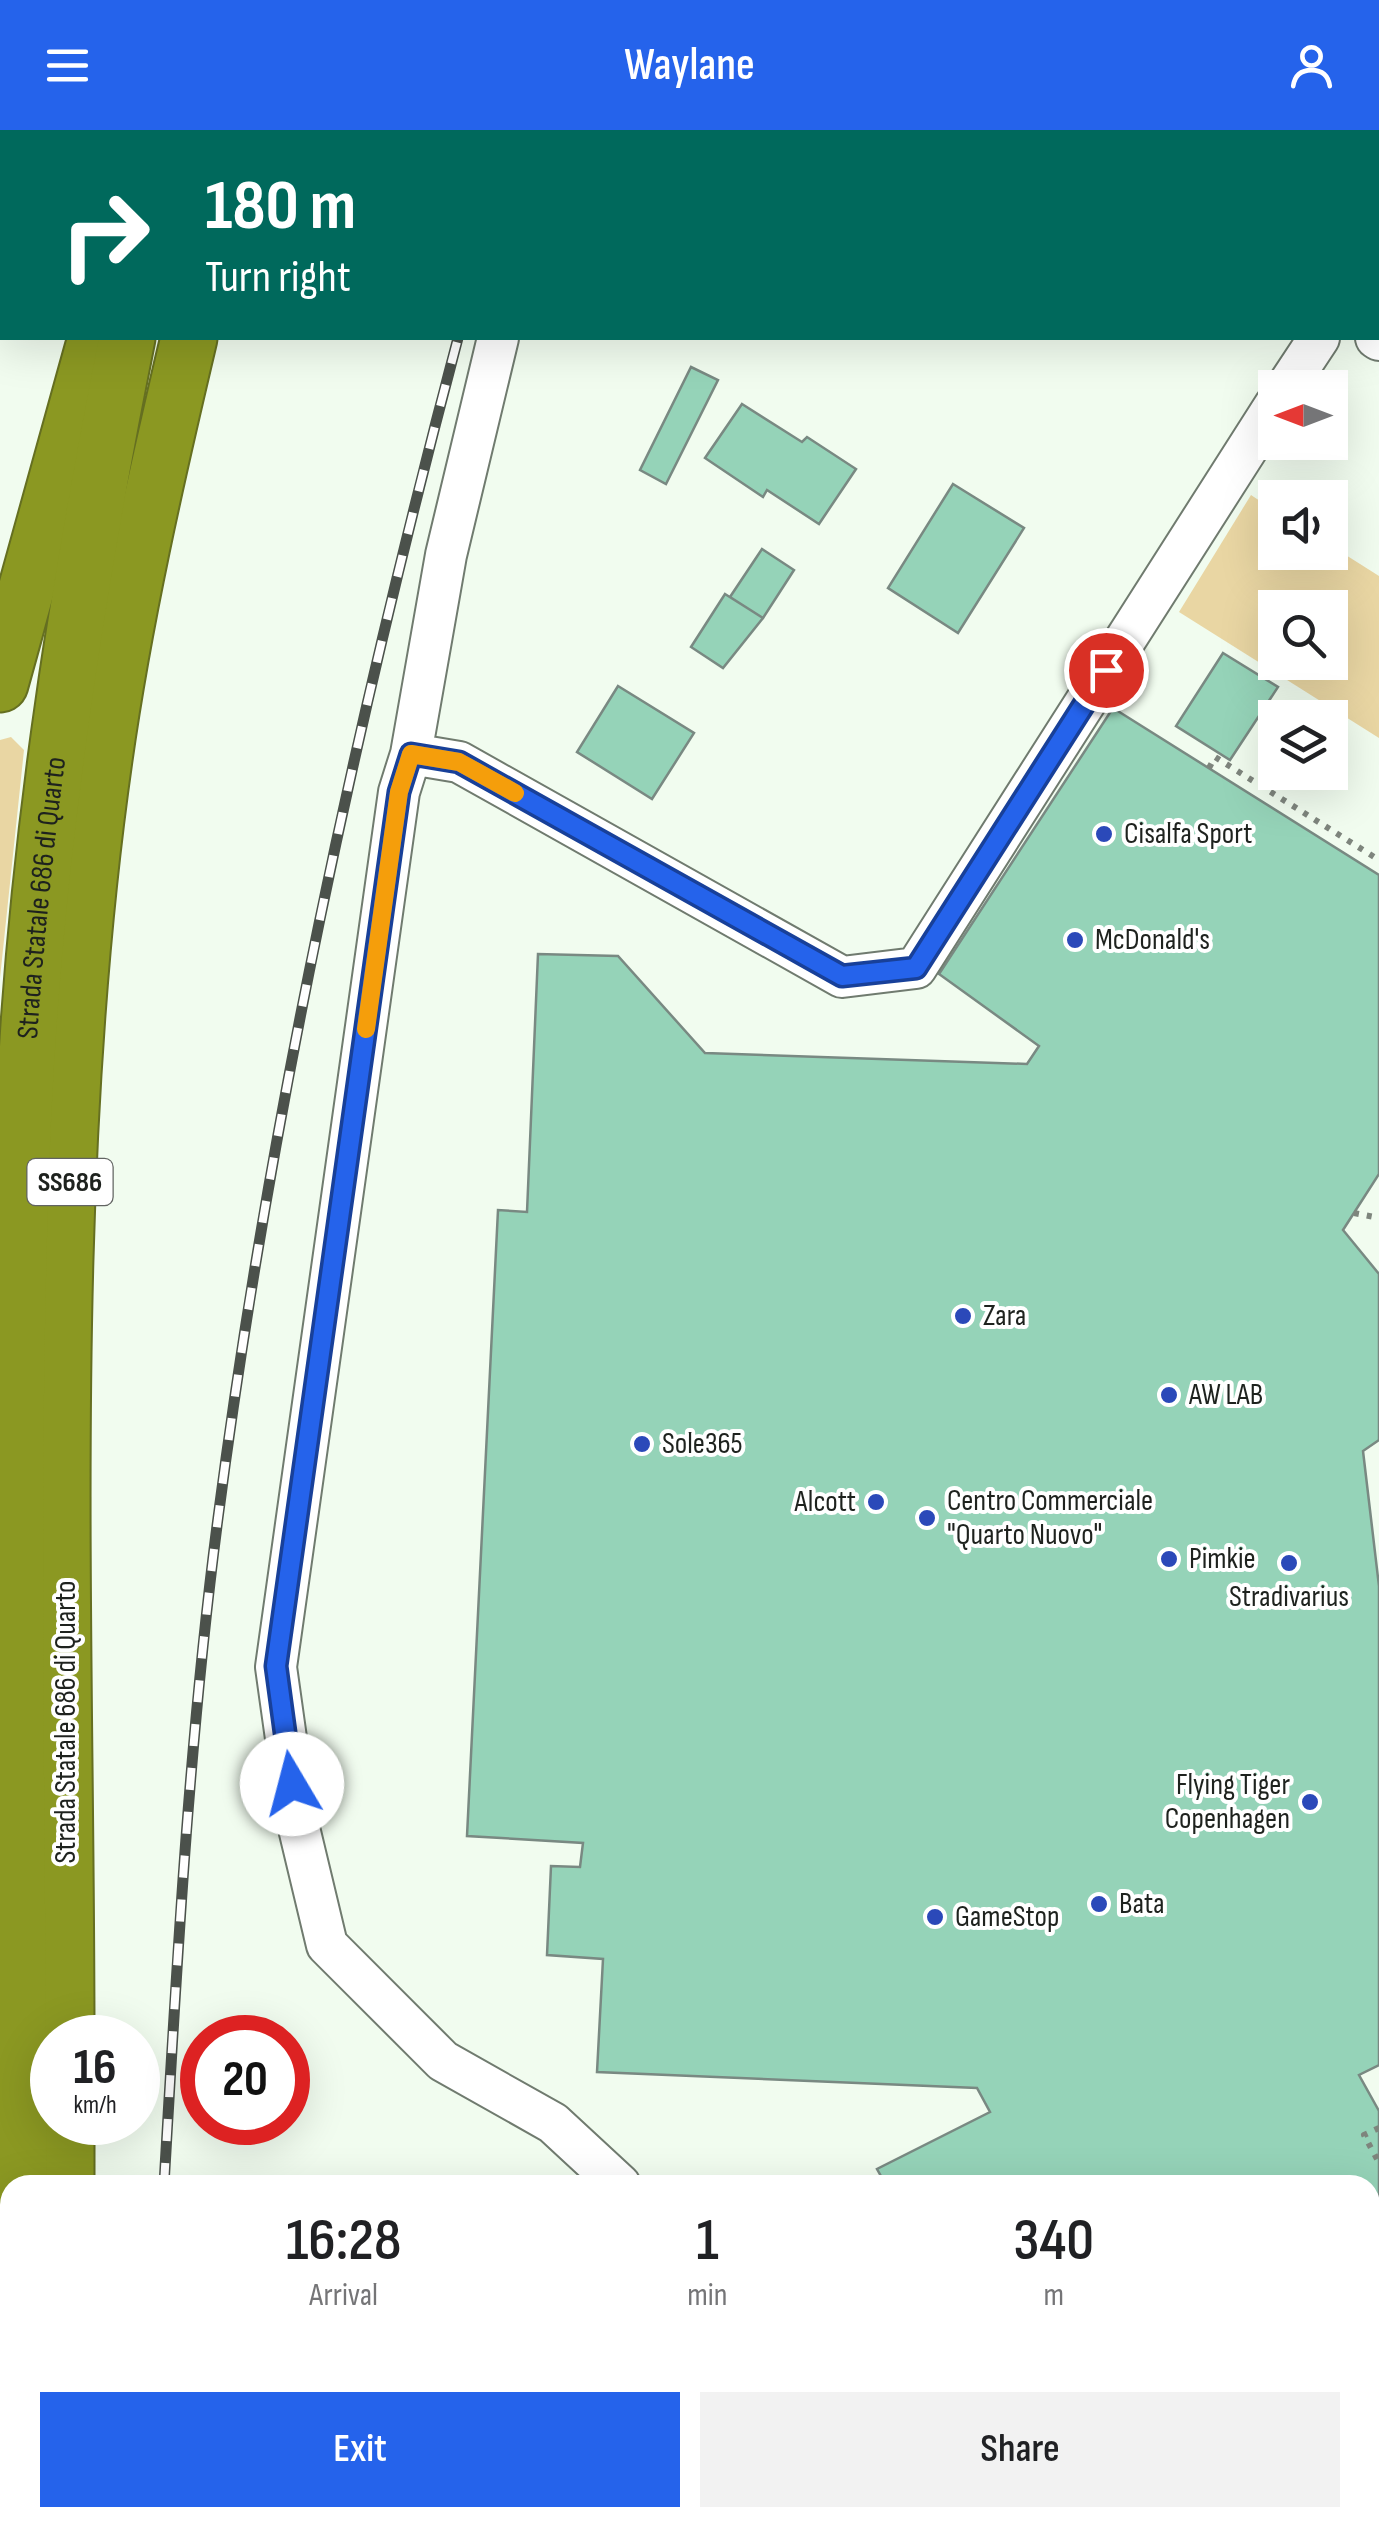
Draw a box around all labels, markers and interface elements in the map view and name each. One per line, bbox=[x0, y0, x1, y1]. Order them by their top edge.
icon: menu bbox=[40, 38, 95, 93]
text: Waylane bbox=[624, 38, 755, 93]
icon: person bbox=[1284, 38, 1339, 93]
text: 180 m bbox=[205, 165, 356, 249]
icon: right bbox=[40, 170, 170, 300]
text: Turn right bbox=[205, 250, 351, 305]
north arrow bbox=[1258, 370, 1348, 460]
map controls bbox=[1258, 370, 1348, 790]
button: sound bbox=[1258, 480, 1348, 570]
button: search bbox=[1258, 590, 1348, 680]
pin bbox=[1064, 628, 1149, 713]
icon: arrive bbox=[1079, 643, 1134, 698]
button: layers bbox=[1258, 700, 1348, 790]
street label: Strada Statale 686 di Quarto bbox=[10, 755, 74, 1040]
place label: Cisalfa Sport bbox=[1124, 816, 1252, 852]
marker: Cisalfa Sport bbox=[1093, 823, 1115, 845]
place label: McDonald's bbox=[1095, 922, 1210, 958]
marker: McDonald's bbox=[1064, 929, 1086, 951]
road number: SS686 bbox=[28, 1159, 112, 1205]
place label: Zara bbox=[983, 1298, 1026, 1334]
marker: Zara bbox=[952, 1305, 974, 1327]
place label: AW LAB bbox=[1188, 1377, 1263, 1413]
marker: AW LAB bbox=[1158, 1384, 1180, 1406]
place label: Sole365 bbox=[662, 1426, 743, 1462]
marker: Sole365 bbox=[631, 1433, 653, 1455]
place label: Centro Commerciale "Quarto Nuovo" bbox=[947, 1483, 1153, 1553]
place label: Alcott bbox=[794, 1484, 856, 1520]
marker: Alcott bbox=[865, 1491, 887, 1513]
marker: Centro Commerciale "Quarto Nuovo" bbox=[916, 1507, 938, 1529]
place label: Pimkie bbox=[1189, 1541, 1256, 1577]
marker: Pimkie bbox=[1158, 1548, 1180, 1570]
marker: Stradivarius bbox=[1278, 1552, 1300, 1574]
place label: Stradivarius bbox=[1229, 1579, 1349, 1615]
street label: Strada Statale 686 di Quarto bbox=[48, 1580, 84, 1864]
position arrow bbox=[240, 1732, 344, 1836]
place label: Flying Tiger Copenhagen bbox=[1165, 1767, 1290, 1837]
marker: Flying Tiger Copenhagen bbox=[1299, 1791, 1321, 1813]
place label: Bata bbox=[1119, 1886, 1165, 1922]
marker: Bata bbox=[1088, 1893, 1110, 1915]
place label: GameStop bbox=[955, 1899, 1059, 1935]
marker: GameStop bbox=[924, 1906, 946, 1928]
speed limit sign: 20 bbox=[180, 2015, 310, 2145]
text: 16 bbox=[73, 2038, 117, 2098]
text: km/h bbox=[73, 2090, 117, 2121]
text: 16:28 bbox=[286, 2205, 401, 2277]
text: 1 bbox=[696, 2205, 719, 2277]
text: 340 bbox=[1013, 2205, 1094, 2277]
text: Arrival bbox=[309, 2276, 378, 2315]
text: min bbox=[687, 2276, 727, 2315]
text: m bbox=[1043, 2276, 1064, 2315]
button: Exit bbox=[40, 2392, 680, 2507]
button: Share bbox=[700, 2392, 1340, 2507]

